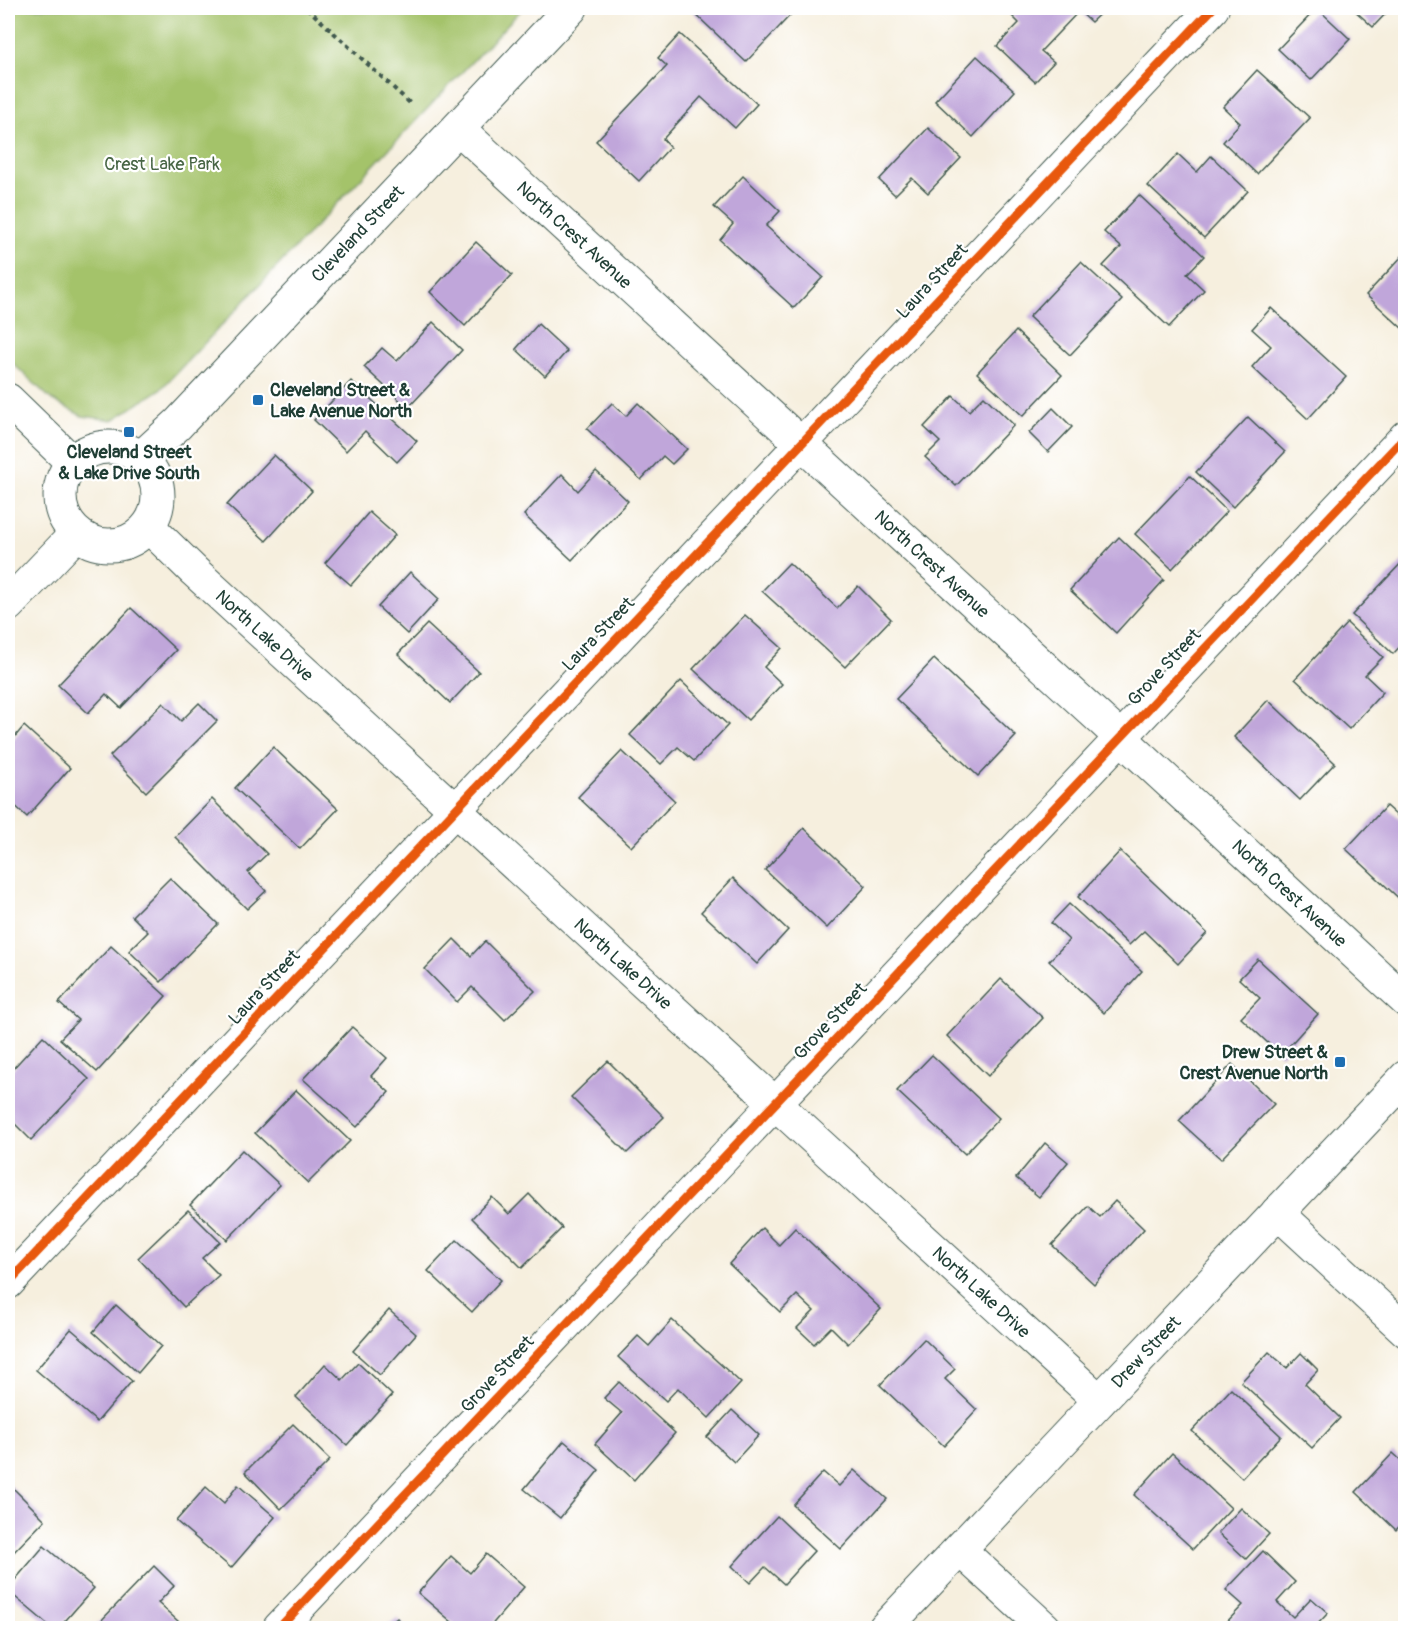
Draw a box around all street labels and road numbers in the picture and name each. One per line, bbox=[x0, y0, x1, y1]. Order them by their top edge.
street label: North Crest Avenue bbox=[511, 177, 636, 294]
street label: Cleveland Street bbox=[307, 180, 410, 287]
street label: Laura Street bbox=[892, 238, 974, 324]
street label: North Crest Avenue bbox=[869, 506, 994, 623]
street label: North Lake Drive bbox=[210, 585, 318, 687]
street label: Laura Street bbox=[557, 592, 640, 676]
street label: Grove Street bbox=[1123, 623, 1206, 711]
street label: North Crest Avenue bbox=[1227, 835, 1351, 953]
street label: North Lake Drive bbox=[569, 914, 677, 1015]
street label: Laura Street bbox=[224, 944, 306, 1030]
street label: Grove Street bbox=[789, 977, 872, 1065]
street label: North Lake Drive bbox=[927, 1242, 1035, 1343]
street label: Drew Street bbox=[1107, 1311, 1187, 1393]
street label: Grove Street bbox=[456, 1330, 539, 1418]

